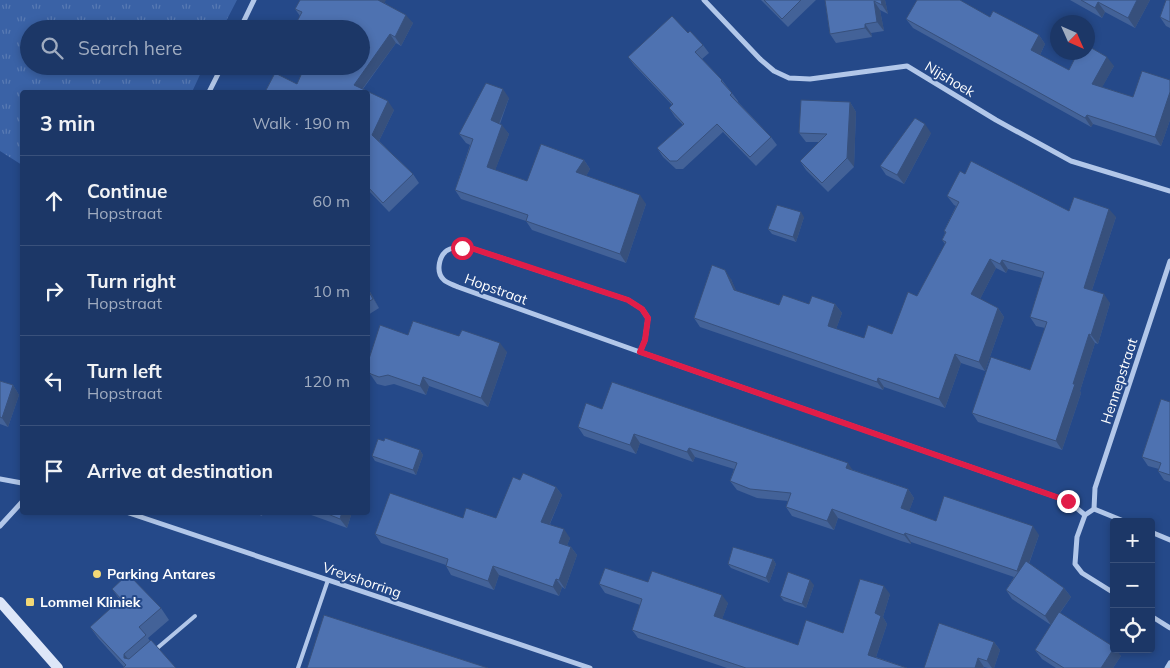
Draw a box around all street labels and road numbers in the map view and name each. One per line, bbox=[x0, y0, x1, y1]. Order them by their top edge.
street label: Nijshoek bbox=[922, 57, 979, 101]
street label: Hopstraat bbox=[462, 269, 530, 309]
street label: Hennepstraat bbox=[1097, 336, 1141, 426]
street label: Vreyshorring bbox=[320, 558, 404, 602]

